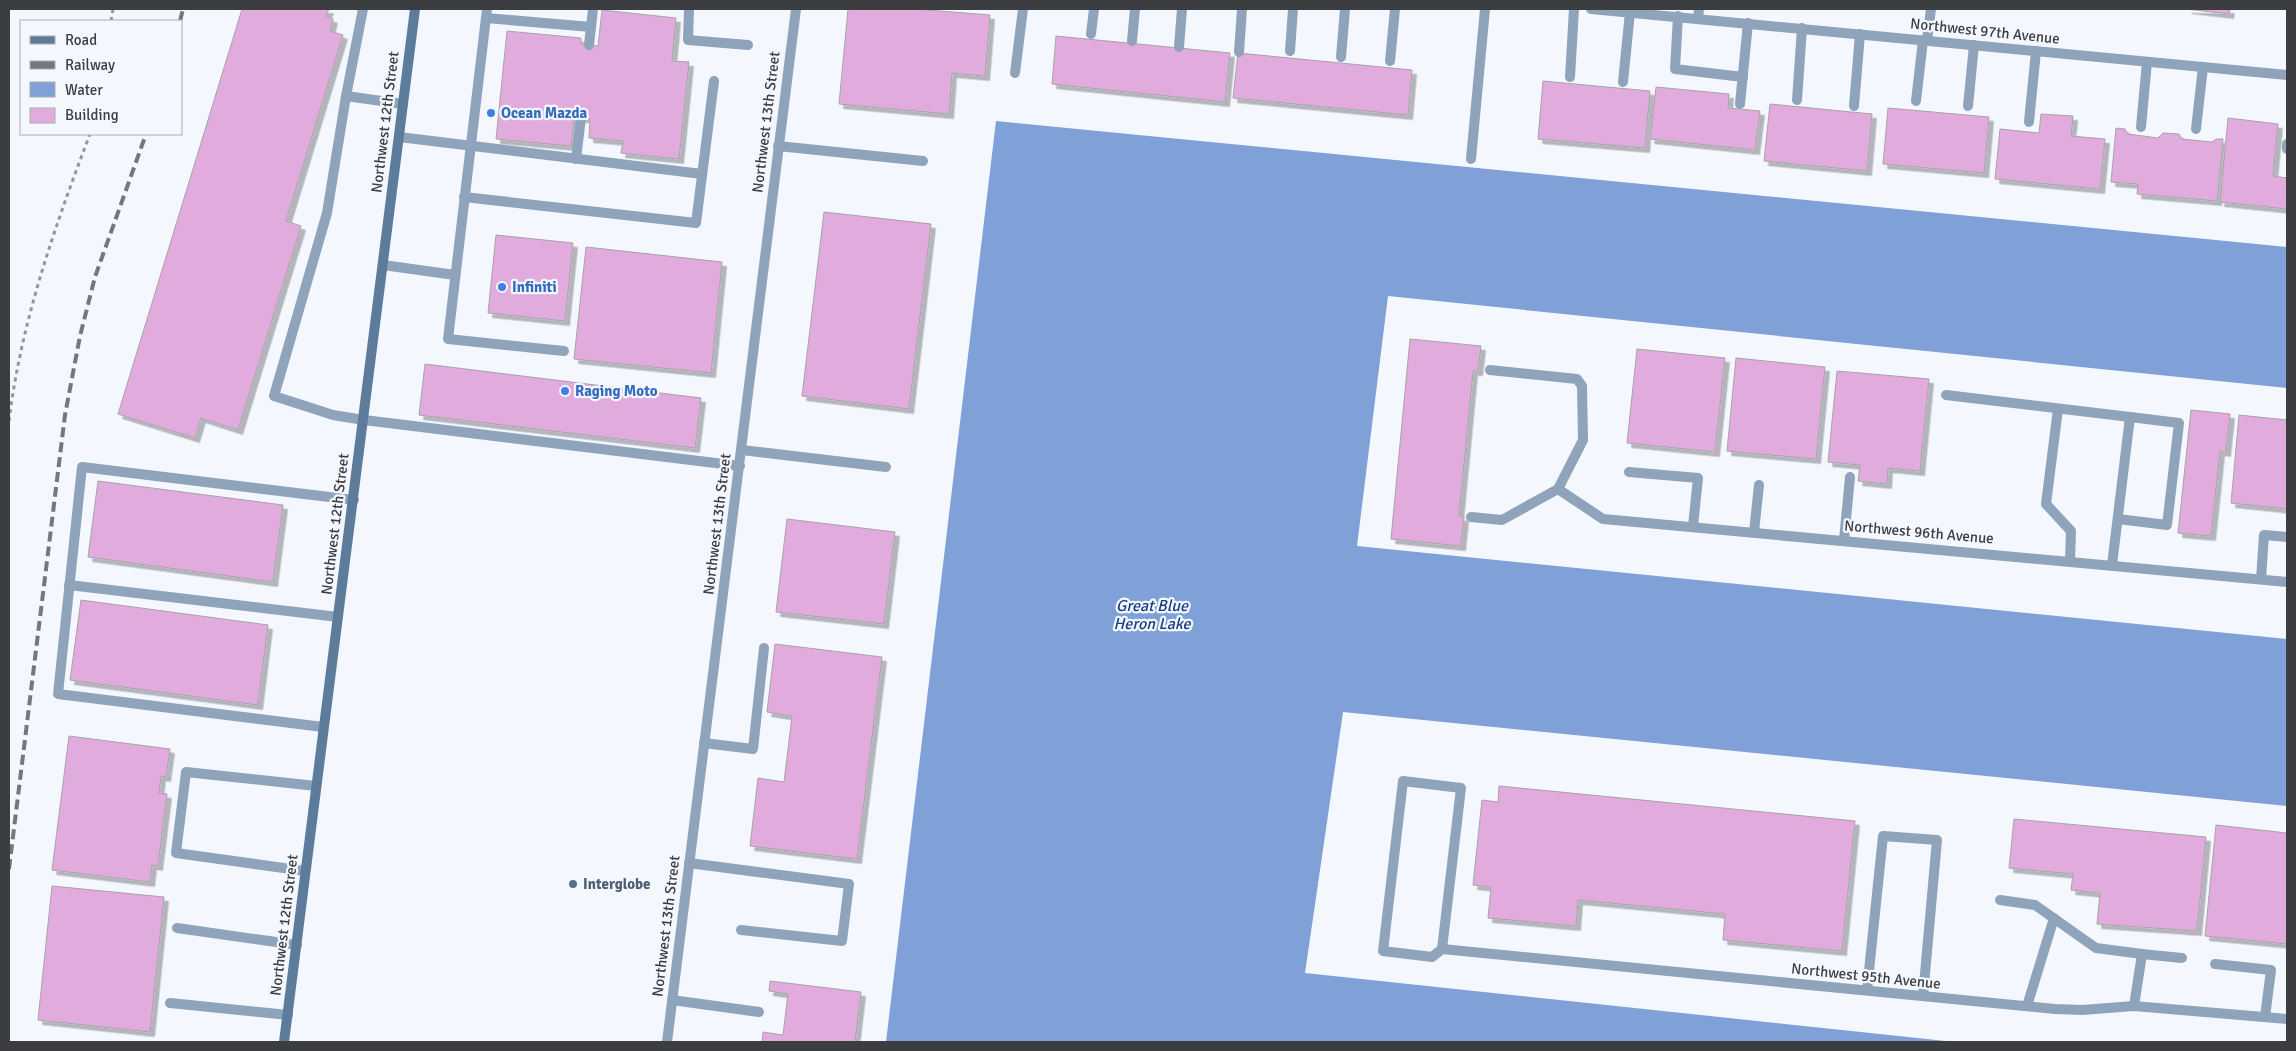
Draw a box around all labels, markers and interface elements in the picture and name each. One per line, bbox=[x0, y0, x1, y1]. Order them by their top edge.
street label: Northwest 97th Avenue bbox=[1909, 14, 2061, 48]
legend bbox=[20, 20, 182, 135]
text: Road bbox=[65, 31, 97, 49]
street label: Northwest 12th Street bbox=[367, 50, 403, 194]
street label: Northwest 13th Street bbox=[748, 50, 784, 194]
text: Railway bbox=[65, 56, 115, 74]
text: Water bbox=[65, 81, 103, 99]
place label: Ocean Mazda bbox=[501, 104, 588, 122]
text: Building bbox=[65, 106, 119, 124]
marker: Ocean Mazda bbox=[485, 107, 497, 119]
place label: Infiniti bbox=[512, 278, 557, 296]
marker: Infiniti bbox=[496, 281, 508, 293]
place label: Raging Moto bbox=[575, 382, 658, 400]
marker: Raging Moto bbox=[559, 385, 571, 397]
street label: Northwest 12th Street bbox=[317, 452, 353, 596]
street label: Northwest 13th Street bbox=[699, 452, 735, 596]
street label: Northwest 96th Avenue bbox=[1843, 516, 1995, 548]
water label: Great Blue Heron Lake bbox=[1114, 596, 1191, 634]
street label: Northwest 12th Street bbox=[266, 853, 302, 997]
street label: Northwest 13th Street bbox=[648, 854, 684, 998]
place label: Interglobe bbox=[583, 875, 651, 893]
marker: Interglobe bbox=[567, 878, 579, 890]
street label: Northwest 95th Avenue bbox=[1790, 959, 1942, 993]

